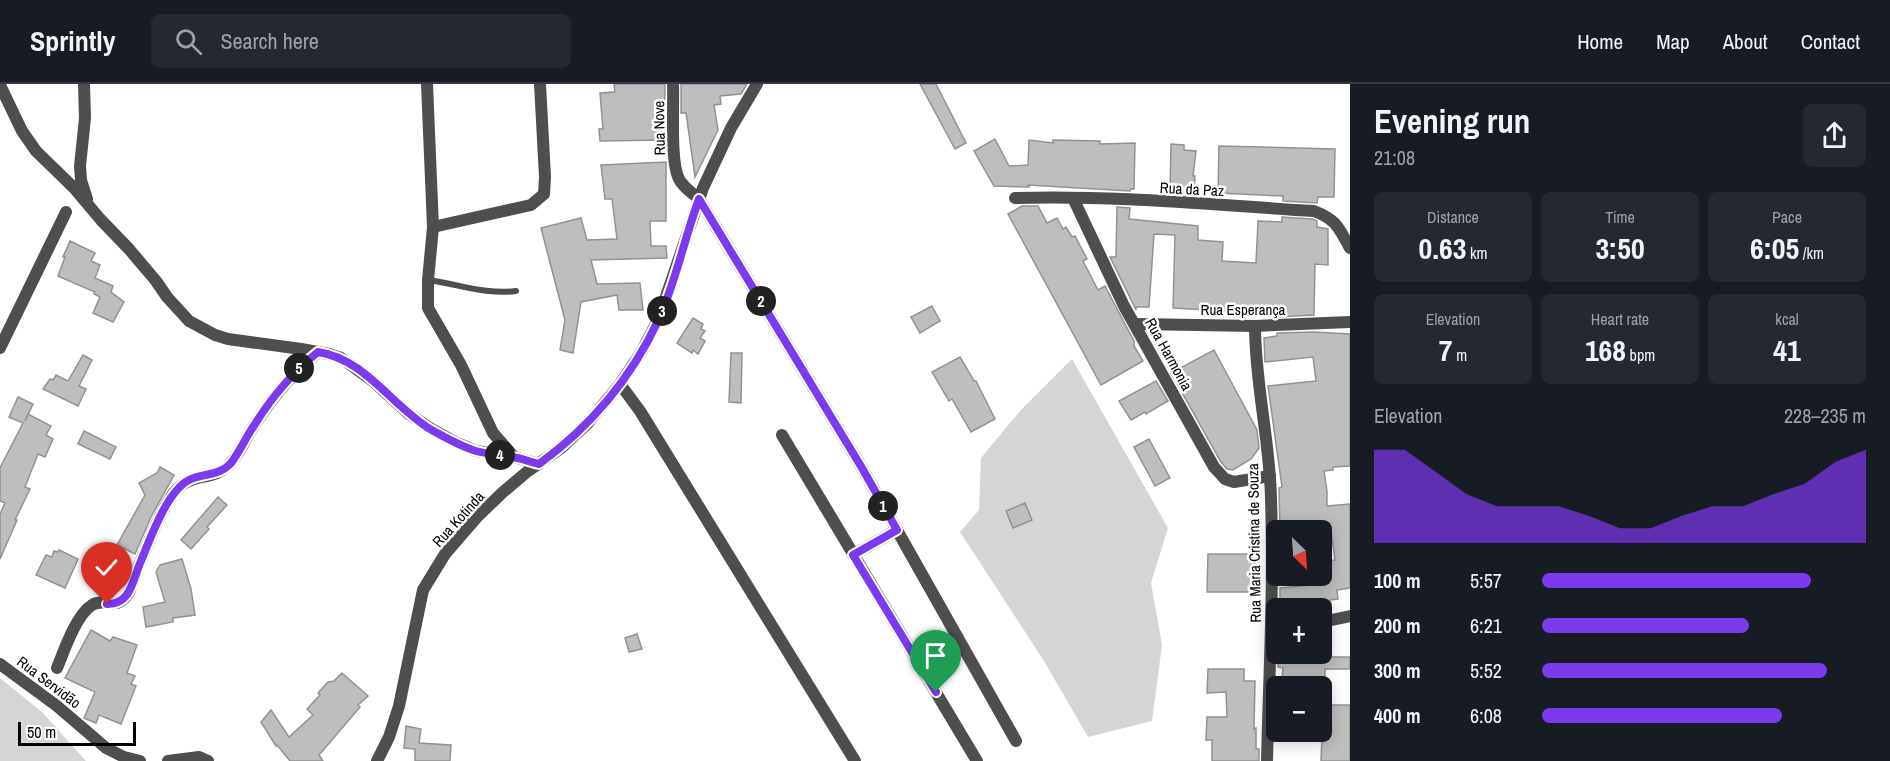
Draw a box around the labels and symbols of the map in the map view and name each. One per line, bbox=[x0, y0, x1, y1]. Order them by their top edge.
street label: Rua Nove bbox=[648, 100, 670, 156]
street label: Rua da Paz bbox=[1159, 177, 1225, 201]
pin: 2 bbox=[746, 286, 776, 316]
pin: 3 bbox=[647, 296, 677, 326]
street label: Rua Esperança bbox=[1201, 299, 1286, 320]
street label: Rua Harmonia bbox=[1140, 314, 1198, 394]
pin: 5 bbox=[284, 353, 314, 383]
pin: 4 bbox=[485, 440, 515, 470]
street label: Rua Maria Cristina de Souza bbox=[1242, 463, 1266, 623]
street label: Rua Kotinda bbox=[427, 486, 489, 551]
pin: 1 bbox=[868, 491, 898, 521]
north arrow bbox=[1266, 520, 1332, 586]
pin bbox=[81, 542, 132, 604]
pin bbox=[910, 630, 961, 692]
street label: Rua Servidão bbox=[13, 651, 85, 713]
scale bar bbox=[18, 719, 136, 746]

